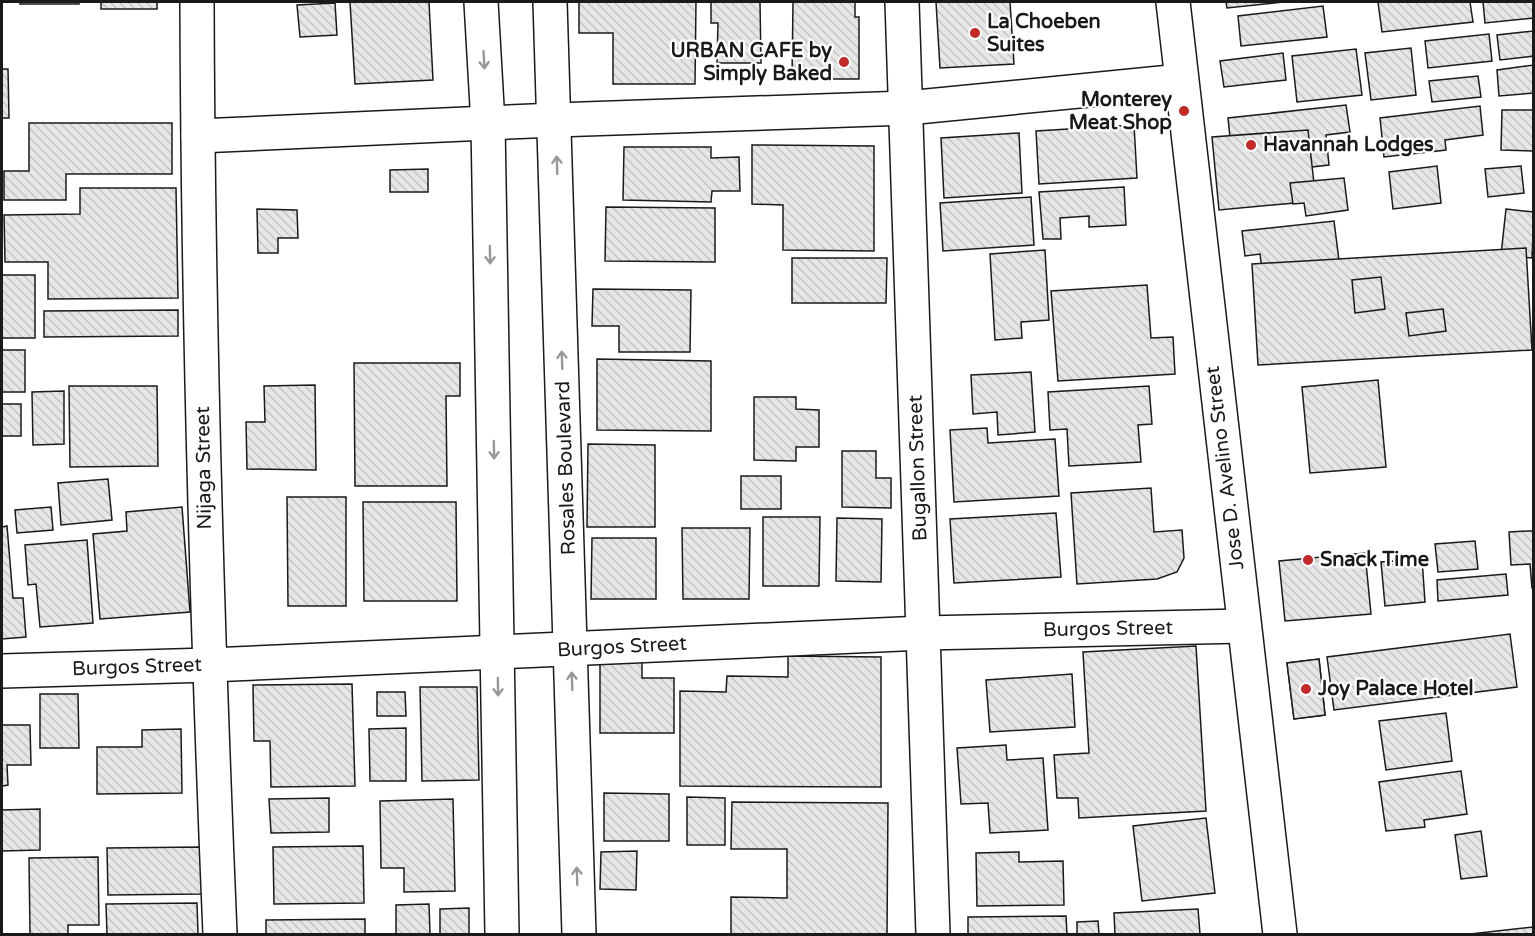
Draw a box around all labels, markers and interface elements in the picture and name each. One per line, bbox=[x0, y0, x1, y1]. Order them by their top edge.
place label: La Choeben Suites bbox=[987, 10, 1101, 57]
marker: La Choeben Suites bbox=[968, 26, 982, 40]
place label: URBAN CAFE by Simply Baked bbox=[670, 39, 832, 86]
one-way arrow bbox=[479, 49, 490, 69]
marker: URBAN CAFE by Simply Baked bbox=[837, 55, 851, 69]
place label: Monterey Meat Shop bbox=[1069, 88, 1172, 135]
marker: Monterey Meat Shop bbox=[1177, 104, 1191, 118]
place label: Havannah Lodges bbox=[1263, 133, 1434, 157]
marker: Havannah Lodges bbox=[1244, 138, 1258, 152]
one-way arrow bbox=[551, 156, 562, 176]
one-way arrow bbox=[484, 244, 496, 264]
one-way arrow bbox=[557, 351, 568, 371]
street label: Jose D. Avelino Street bbox=[1201, 364, 1249, 571]
street label: Rosales Boulevard bbox=[551, 380, 581, 556]
street label: Bugallon Street bbox=[903, 394, 933, 542]
street label: Nijaga Street bbox=[191, 406, 217, 530]
one-way arrow bbox=[488, 439, 500, 459]
place label: Snack Time bbox=[1320, 548, 1429, 572]
marker: Snack Time bbox=[1301, 553, 1315, 567]
street label: Burgos Street bbox=[1043, 616, 1174, 642]
street label: Burgos Street bbox=[556, 632, 688, 662]
street label: Burgos Street bbox=[72, 653, 203, 681]
one-way arrow bbox=[566, 672, 578, 692]
one-way arrow bbox=[492, 676, 504, 696]
place label: Joy Palace Hotel bbox=[1317, 677, 1473, 701]
marker: Joy Palace Hotel bbox=[1299, 682, 1313, 696]
one-way arrow bbox=[572, 867, 583, 887]

